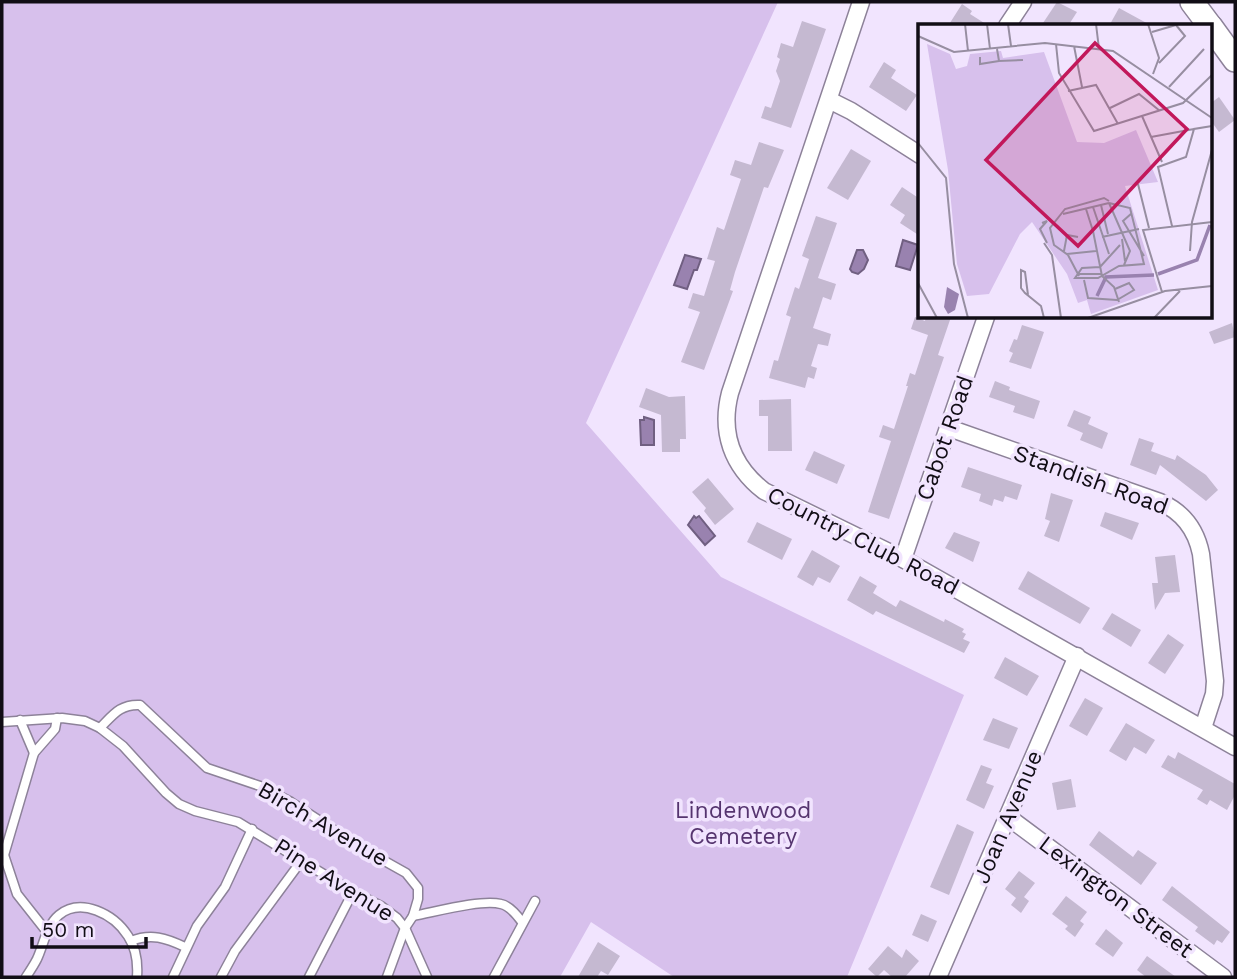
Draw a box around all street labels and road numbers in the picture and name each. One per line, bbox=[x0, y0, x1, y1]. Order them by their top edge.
street label: Cabot Road bbox=[911, 372, 979, 504]
street label: Standish Road bbox=[1010, 440, 1172, 520]
street label: Country Club Road bbox=[763, 481, 963, 601]
street label: Joan Avenue bbox=[968, 746, 1048, 888]
street label: Birch Avenue bbox=[253, 776, 393, 872]
street label: Lexington Street bbox=[1034, 830, 1199, 964]
street label: Pine Avenue bbox=[269, 833, 399, 927]

